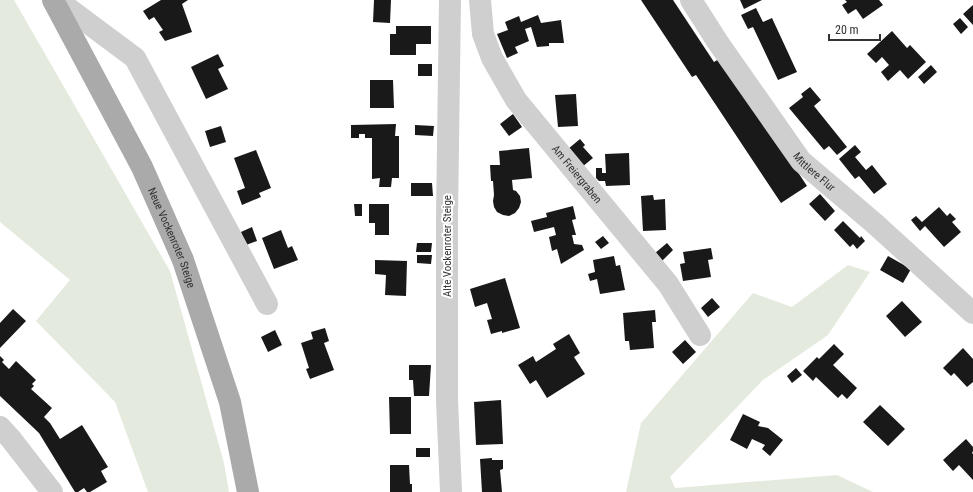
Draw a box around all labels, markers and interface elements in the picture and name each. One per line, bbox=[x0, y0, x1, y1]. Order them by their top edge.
scale bar bbox=[829, 16, 880, 42]
text: 20 m bbox=[835, 23, 859, 37]
street label: Am Freiergraben bbox=[549, 143, 604, 206]
street label: Mittlere Flur bbox=[790, 150, 838, 195]
street label: Neue Vockenroter Steige bbox=[145, 186, 198, 289]
street label: Alte Vockenroter Steige bbox=[441, 195, 454, 297]

